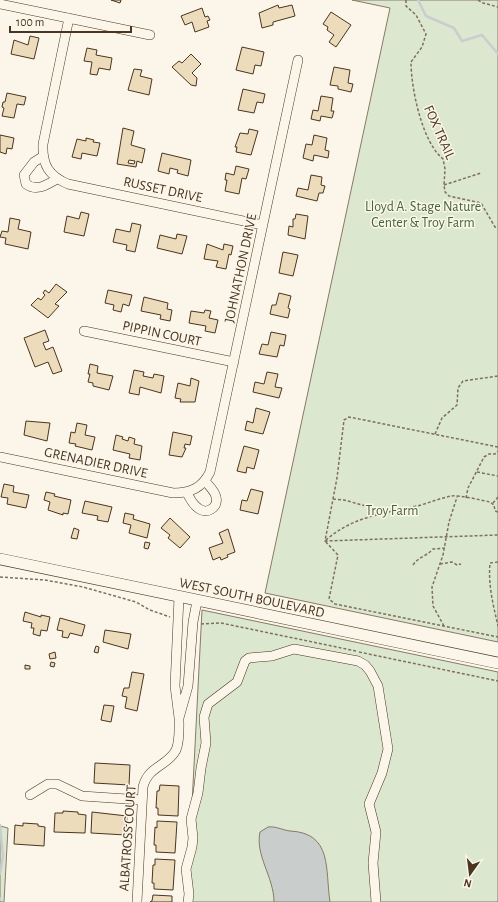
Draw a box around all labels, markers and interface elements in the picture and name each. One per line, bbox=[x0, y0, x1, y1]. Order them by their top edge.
scale bar bbox=[10, 8, 131, 34]
text: 100 m bbox=[16, 16, 44, 28]
street label: FOX TRAIL bbox=[421, 103, 457, 162]
street label: RUSSET DRIVE bbox=[122, 175, 204, 205]
park label: Lloyd A. Stage Nature Center & Troy Farm bbox=[365, 200, 481, 230]
street label: JOHNATHON DRIVE bbox=[223, 212, 259, 324]
street label: PIPPIN COURT bbox=[121, 319, 203, 349]
street label: GRENADIER DRIVE bbox=[43, 445, 149, 481]
park label: Troy Farm bbox=[365, 504, 419, 518]
street label: WEST SOUTH BOULEVARD bbox=[178, 576, 326, 620]
street label: ALBATROSS COURT bbox=[117, 784, 139, 892]
north arrow bbox=[450, 854, 490, 894]
text: N bbox=[463, 877, 473, 889]

